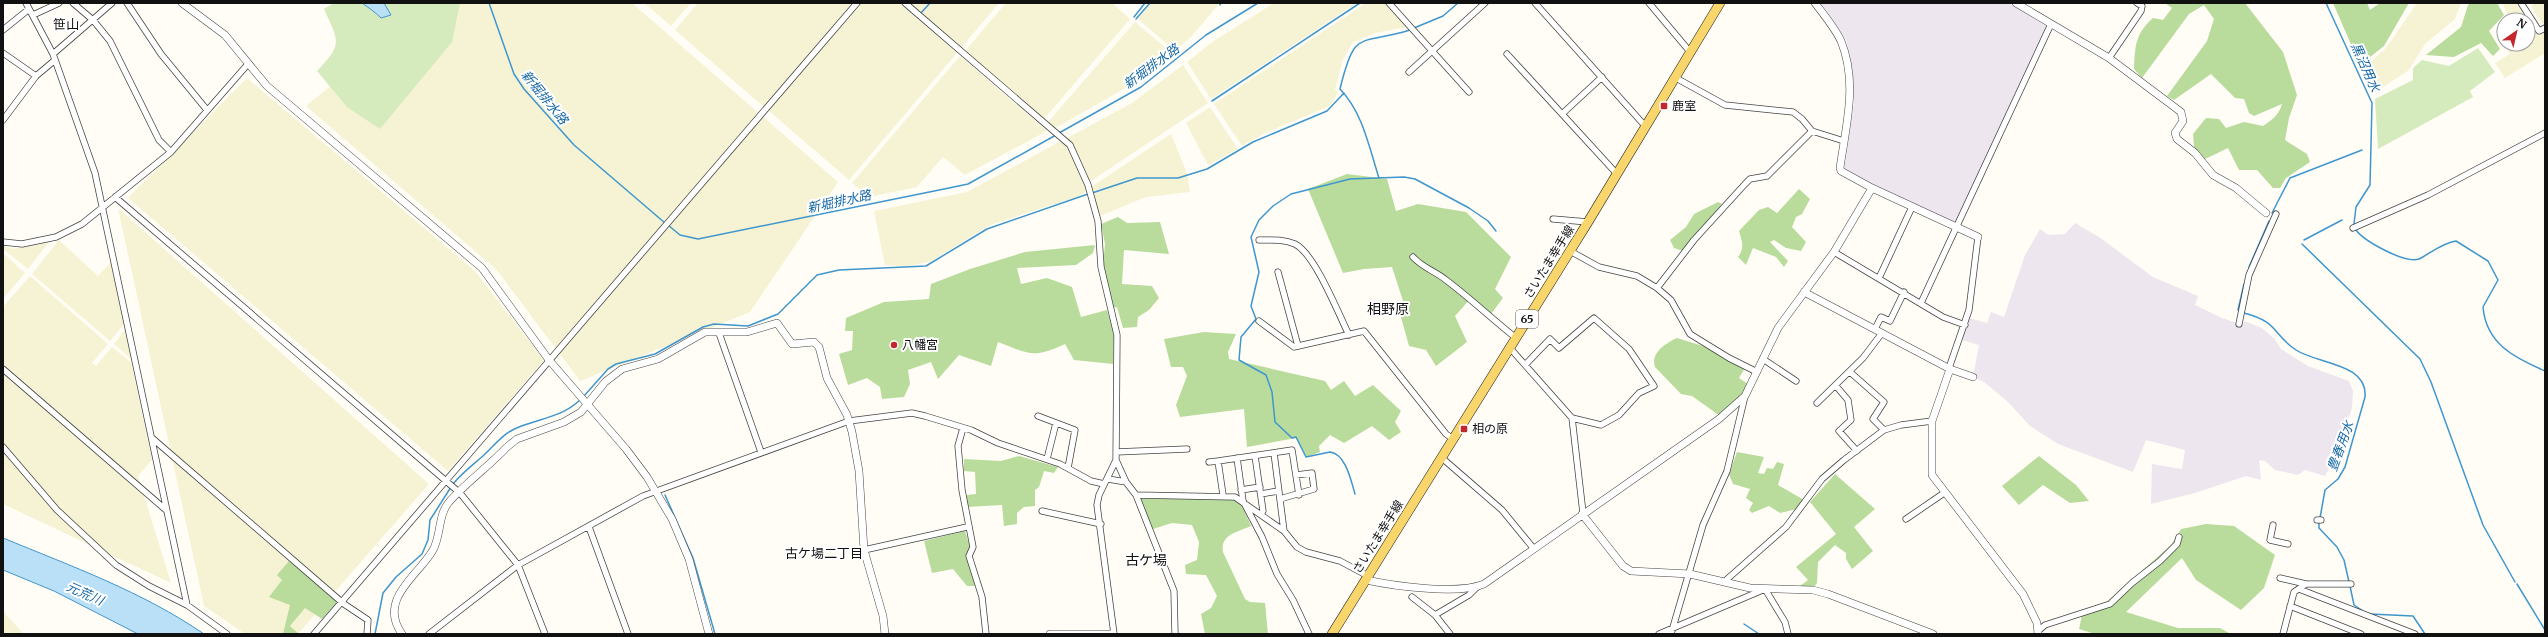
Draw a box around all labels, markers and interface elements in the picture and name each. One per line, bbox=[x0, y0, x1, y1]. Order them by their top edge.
north arrow bbox=[2496, 12, 2536, 52]
text: N bbox=[2514, 15, 2529, 32]
district label: 笹山 bbox=[53, 16, 79, 33]
water label: 新堀排水路 bbox=[1120, 40, 1183, 92]
water label: 黒沼用水 bbox=[2347, 40, 2385, 96]
water label: 新堀排水路 bbox=[518, 67, 572, 129]
place label: 鹿室 bbox=[1672, 98, 1696, 113]
marker: 鹿室 bbox=[1659, 101, 1669, 111]
water label: 新堀排水路 bbox=[806, 186, 874, 217]
street label: さいたま幸手線 bbox=[1520, 222, 1577, 301]
district label: 相野原 bbox=[1367, 300, 1409, 318]
road number: 65 bbox=[1516, 310, 1538, 328]
place label: 八幡宮 bbox=[902, 337, 938, 352]
marker: 八幡宮 bbox=[889, 340, 899, 350]
water label: 豊春用水 bbox=[2324, 417, 2358, 474]
place label: 相の原 bbox=[1472, 421, 1508, 436]
marker: 相の原 bbox=[1459, 424, 1469, 434]
street label: さいたま幸手線 bbox=[1349, 497, 1406, 576]
district label: 古ケ場二丁目 bbox=[785, 545, 863, 562]
district label: 古ケ場 bbox=[1125, 551, 1167, 569]
water label: 元荒川 bbox=[64, 578, 108, 610]

